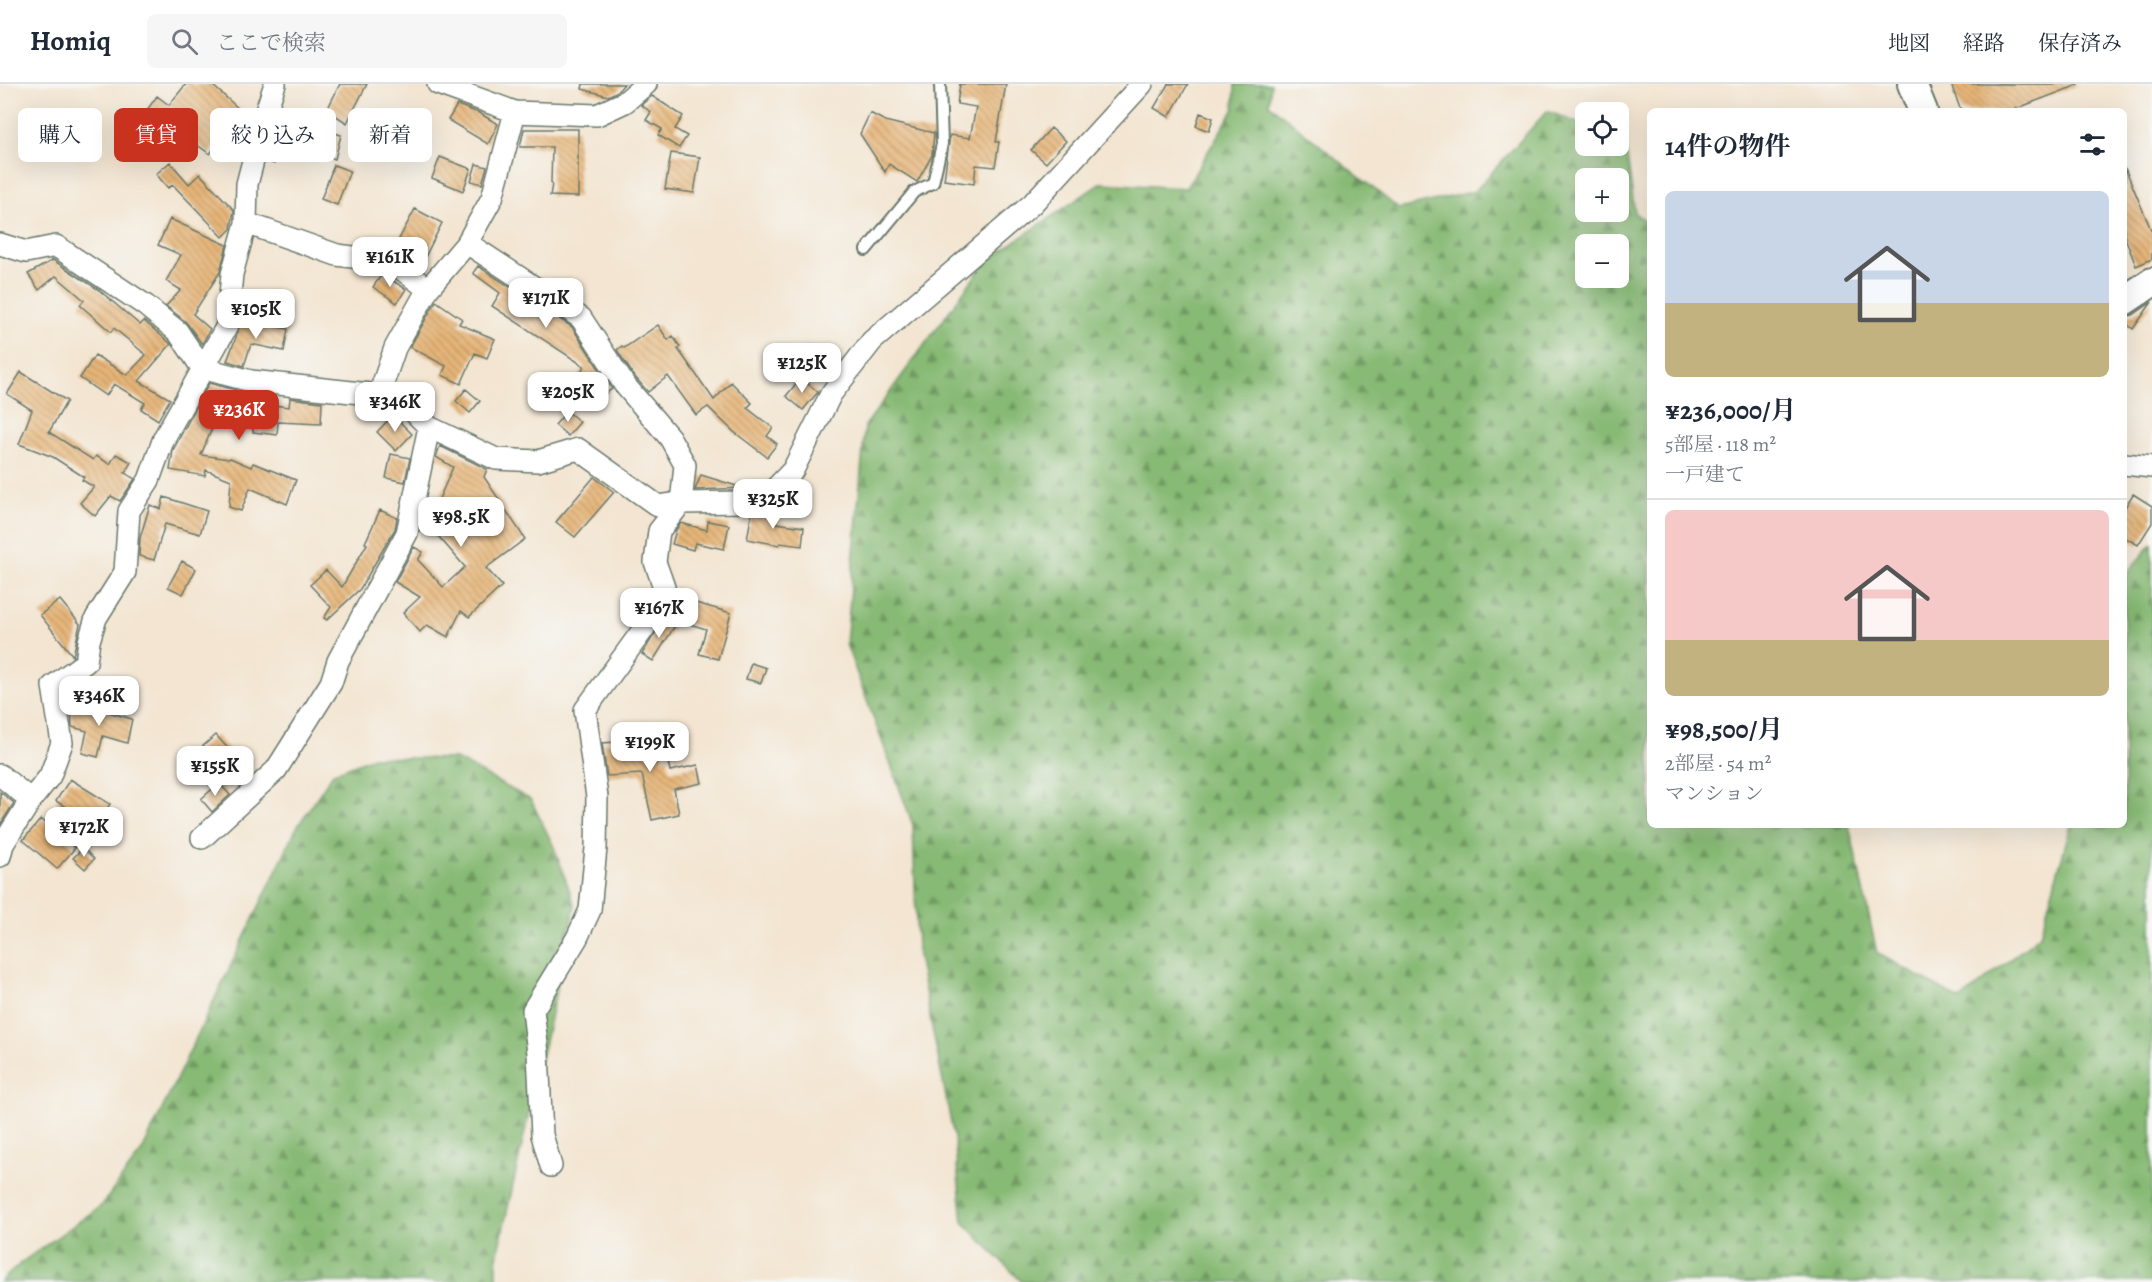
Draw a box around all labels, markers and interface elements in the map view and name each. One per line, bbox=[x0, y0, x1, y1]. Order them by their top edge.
search box bbox=[147, 14, 567, 68]
text: Homiq bbox=[30, 22, 111, 60]
icon: search bbox=[168, 25, 201, 58]
text: ここで検索 bbox=[216, 28, 326, 58]
text: 地図 bbox=[1888, 29, 1930, 57]
text: 経路 bbox=[1963, 29, 2005, 57]
text: 保存済み bbox=[2038, 29, 2122, 57]
map controls bbox=[1575, 102, 1629, 288]
button: locate bbox=[1575, 102, 1629, 156]
chip: 購入 bbox=[18, 108, 102, 162]
chip: 賃貸 bbox=[114, 108, 198, 162]
chip: 絞り込み bbox=[210, 108, 336, 162]
chip: 新着 bbox=[348, 108, 432, 162]
icon: filters bbox=[2076, 128, 2109, 161]
text: 14件の物件 bbox=[1665, 129, 1791, 164]
button: + bbox=[1575, 168, 1629, 222]
icon: home bbox=[1833, 230, 1941, 338]
button: − bbox=[1575, 234, 1629, 288]
pin: ¥161K bbox=[348, 237, 432, 288]
text: ¥161K bbox=[366, 243, 414, 270]
pin: ¥171K bbox=[504, 278, 588, 329]
text: ¥171K bbox=[522, 284, 570, 311]
pin: ¥105K bbox=[214, 289, 298, 340]
text: ¥105K bbox=[231, 295, 281, 322]
pin: ¥125K bbox=[760, 343, 844, 394]
text: ¥125K bbox=[777, 349, 827, 376]
pin: ¥205K bbox=[526, 372, 610, 423]
text: ¥205K bbox=[542, 378, 594, 405]
pin: ¥346K bbox=[353, 382, 437, 433]
text: ¥346K bbox=[369, 388, 421, 415]
pin: ¥236K bbox=[197, 390, 281, 441]
text: ¥236,000/月 bbox=[1665, 393, 1797, 428]
text: ¥236K bbox=[213, 396, 265, 423]
text: 5部屋 · 118 m² bbox=[1665, 431, 1776, 458]
text: 一戸建て bbox=[1665, 461, 1745, 488]
pin: ¥325K bbox=[731, 479, 815, 530]
text: ¥325K bbox=[747, 485, 799, 512]
pin: ¥98.5K bbox=[412, 497, 510, 548]
text: ¥98.5K bbox=[432, 503, 490, 530]
icon: home bbox=[1833, 549, 1941, 657]
pin: ¥167K bbox=[617, 588, 701, 639]
text: ¥167K bbox=[634, 594, 684, 621]
pin: ¥346K bbox=[57, 676, 141, 727]
text: ¥346K bbox=[73, 682, 125, 709]
text: ¥98,500/月 bbox=[1665, 712, 1783, 747]
pin: ¥199K bbox=[608, 722, 692, 773]
text: ¥199K bbox=[625, 728, 675, 755]
pin: ¥155K bbox=[173, 746, 257, 797]
text: 2部屋 · 54 m² bbox=[1665, 750, 1771, 777]
text: ¥155K bbox=[191, 752, 239, 779]
text: マンション bbox=[1665, 780, 1764, 807]
pin: ¥172K bbox=[42, 807, 126, 858]
text: ¥172K bbox=[59, 813, 109, 840]

